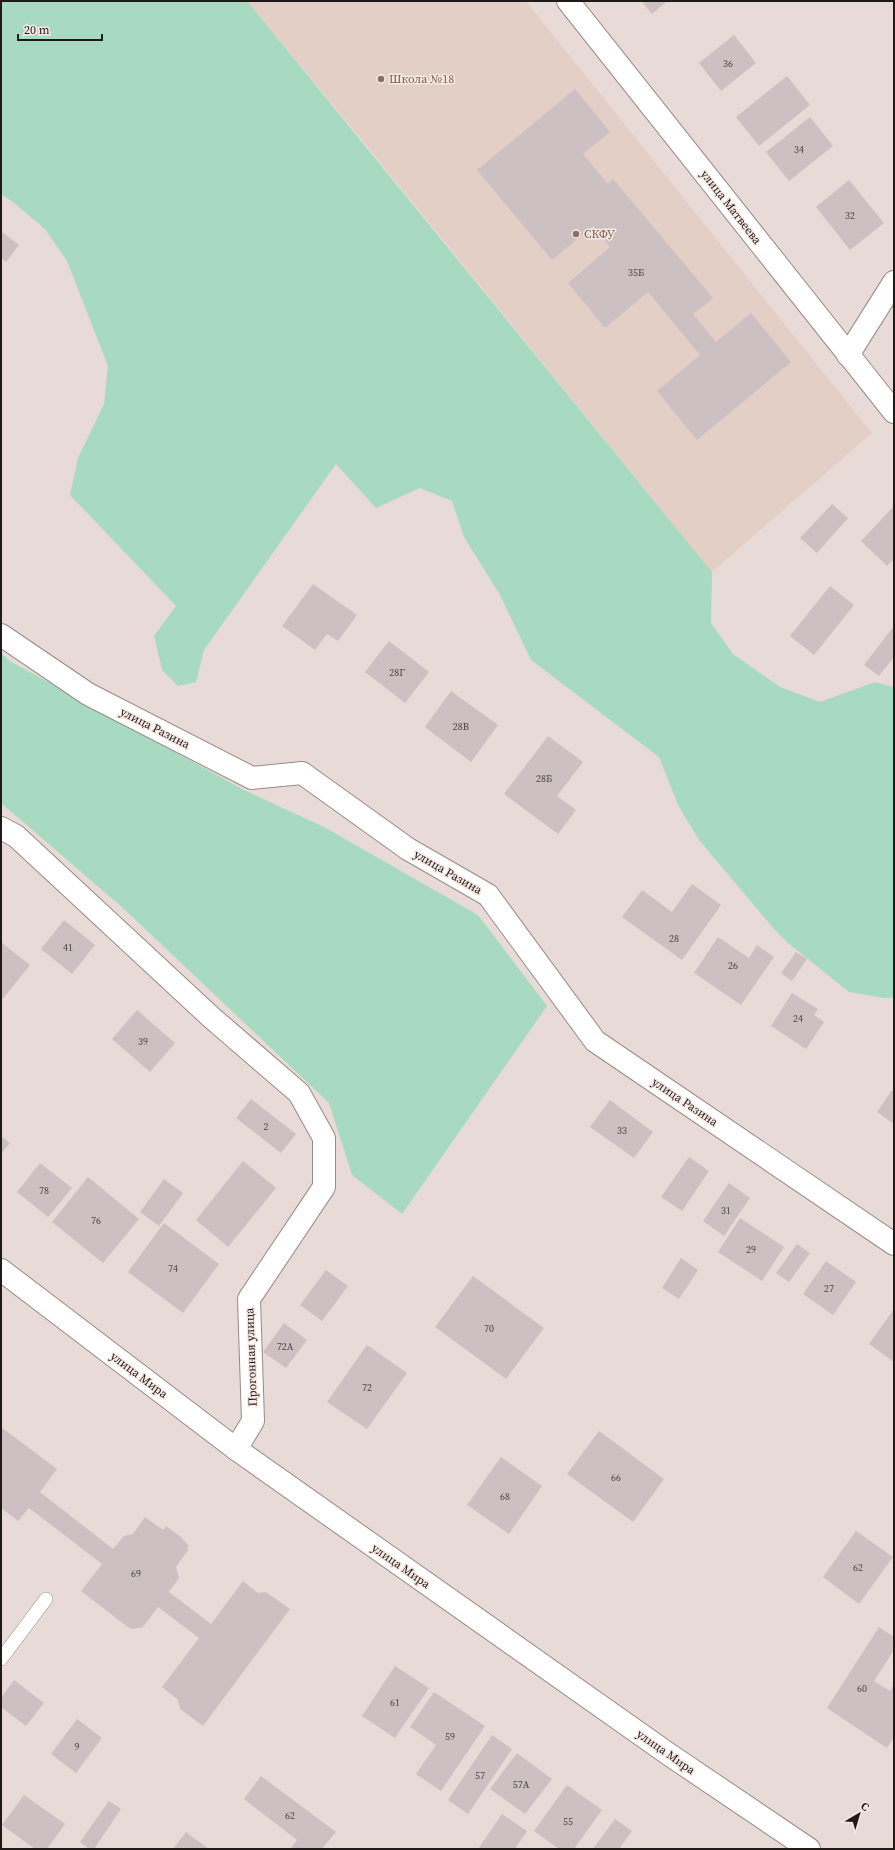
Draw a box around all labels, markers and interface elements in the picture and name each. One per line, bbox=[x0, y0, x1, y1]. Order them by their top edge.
scale bar bbox=[18, 16, 102, 42]
text: 20 m bbox=[24, 22, 50, 38]
house number: 36 bbox=[723, 57, 733, 70]
place label: Школа №18 bbox=[389, 71, 454, 87]
marker: Школа №18 bbox=[376, 74, 386, 84]
house number: 34 bbox=[794, 143, 804, 156]
street label: улица Матвеева bbox=[697, 167, 766, 248]
house number: 32 bbox=[845, 209, 855, 222]
place label: СКФУ bbox=[584, 226, 615, 242]
marker: СКФУ bbox=[571, 229, 581, 239]
house number: 35Б bbox=[628, 266, 644, 279]
house number: 28Г bbox=[389, 666, 405, 679]
street label: улица Разина bbox=[117, 704, 193, 753]
house number: 28В bbox=[453, 720, 469, 733]
house number: 28Б bbox=[536, 772, 552, 785]
street label: улица Разина bbox=[411, 846, 486, 898]
house number: 28 bbox=[669, 932, 679, 945]
house number: 41 bbox=[63, 941, 73, 954]
house number: 26 bbox=[728, 959, 738, 972]
house number: 24 bbox=[793, 1012, 803, 1025]
house number: 39 bbox=[138, 1035, 148, 1048]
street label: улица Разина bbox=[649, 1074, 722, 1130]
house number: 2 bbox=[264, 1120, 269, 1133]
house number: 33 bbox=[617, 1124, 627, 1137]
house number: 78 bbox=[39, 1184, 49, 1197]
house number: 31 bbox=[721, 1204, 731, 1217]
house number: 76 bbox=[91, 1214, 101, 1227]
house number: 29 bbox=[746, 1243, 756, 1256]
house number: 74 bbox=[168, 1262, 178, 1275]
house number: 27 bbox=[824, 1282, 834, 1295]
street label: Прогонная улица bbox=[241, 1307, 261, 1407]
house number: 70 bbox=[484, 1322, 494, 1335]
house number: 72А bbox=[277, 1340, 294, 1353]
street label: улица Мира bbox=[107, 1348, 172, 1402]
house number: 72 bbox=[362, 1381, 372, 1394]
house number: 66 bbox=[611, 1471, 621, 1484]
house number: 68 bbox=[500, 1490, 510, 1503]
street label: улица Мира bbox=[369, 1540, 434, 1593]
house number: 62 bbox=[853, 1561, 863, 1574]
house number: 69 bbox=[131, 1567, 141, 1580]
house number: 60 bbox=[857, 1682, 867, 1695]
house number: 61 bbox=[390, 1696, 400, 1709]
street label: улица Мира bbox=[634, 1726, 699, 1779]
house number: 59 bbox=[445, 1730, 455, 1743]
house number: 9 bbox=[75, 1740, 80, 1753]
house number: 57 bbox=[475, 1769, 485, 1782]
house number: 57А bbox=[513, 1778, 530, 1791]
north arrow bbox=[839, 1794, 879, 1834]
text: С bbox=[858, 1798, 872, 1815]
house number: 62 bbox=[285, 1809, 295, 1822]
house number: 55 bbox=[563, 1815, 573, 1828]

